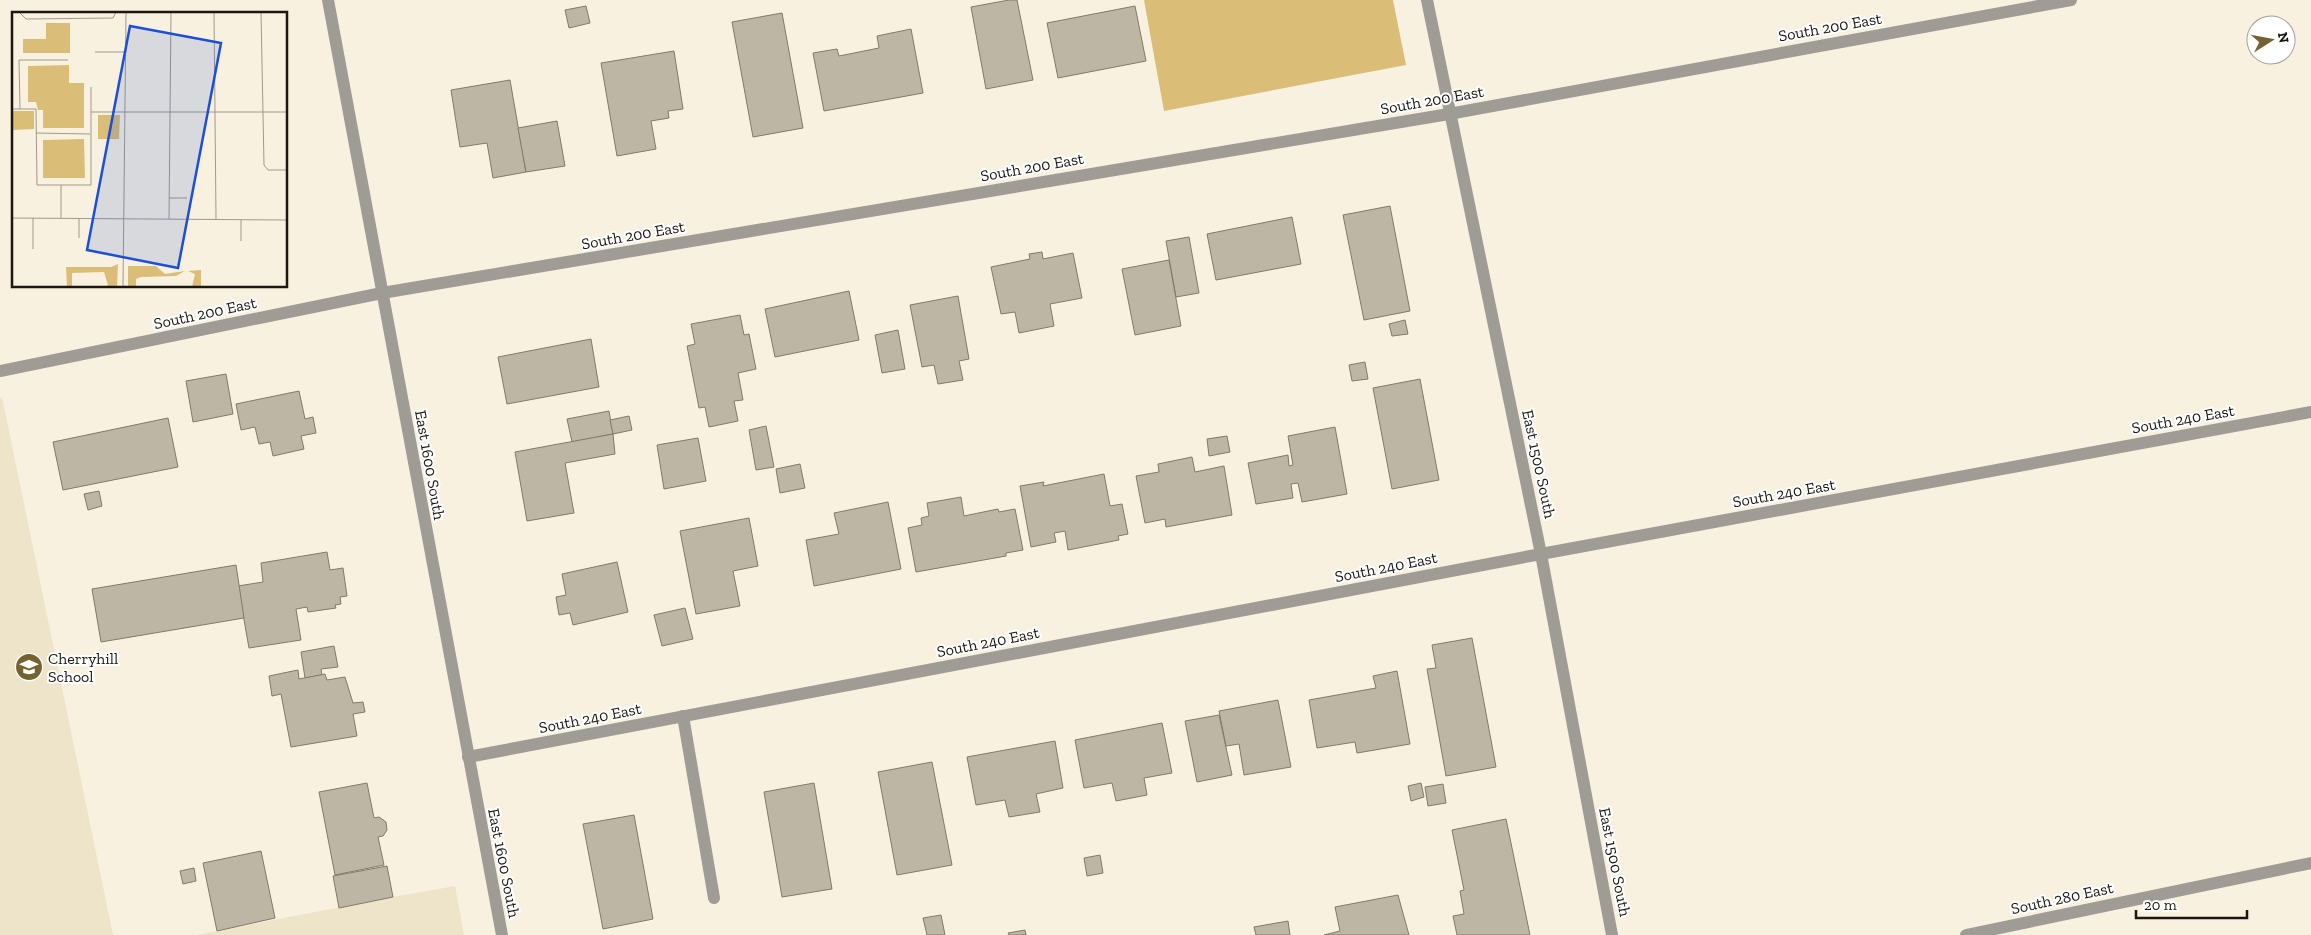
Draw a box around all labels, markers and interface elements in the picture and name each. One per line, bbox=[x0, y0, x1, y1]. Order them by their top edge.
street label: South 200 East bbox=[1777, 9, 1883, 45]
inset map bbox=[12, 12, 288, 288]
north arrow bbox=[2246, 15, 2296, 65]
text: N bbox=[2274, 31, 2293, 45]
street label: South 200 East bbox=[1379, 82, 1485, 118]
street label: South 200 East bbox=[979, 149, 1085, 185]
street label: South 200 East bbox=[580, 217, 686, 253]
street label: South 200 East bbox=[152, 293, 258, 333]
street label: South 240 East bbox=[2130, 401, 2236, 437]
street label: East 1500 South bbox=[1518, 408, 1560, 520]
street label: East 1600 South bbox=[411, 409, 449, 521]
street label: South 240 East bbox=[1731, 475, 1837, 511]
street label: South 240 East bbox=[1333, 548, 1439, 586]
street label: South 240 East bbox=[935, 623, 1041, 661]
place label: Cherryhill School bbox=[48, 649, 118, 686]
school or university icon: Cherryhill School bbox=[14, 652, 44, 682]
street label: South 240 East bbox=[537, 699, 643, 737]
street label: East 1500 South bbox=[1595, 806, 1635, 918]
street label: East 1600 South bbox=[484, 807, 524, 919]
street label: South 280 East bbox=[2009, 878, 2115, 918]
scale bar bbox=[2136, 888, 2247, 920]
text: 20 m bbox=[2144, 896, 2177, 914]

